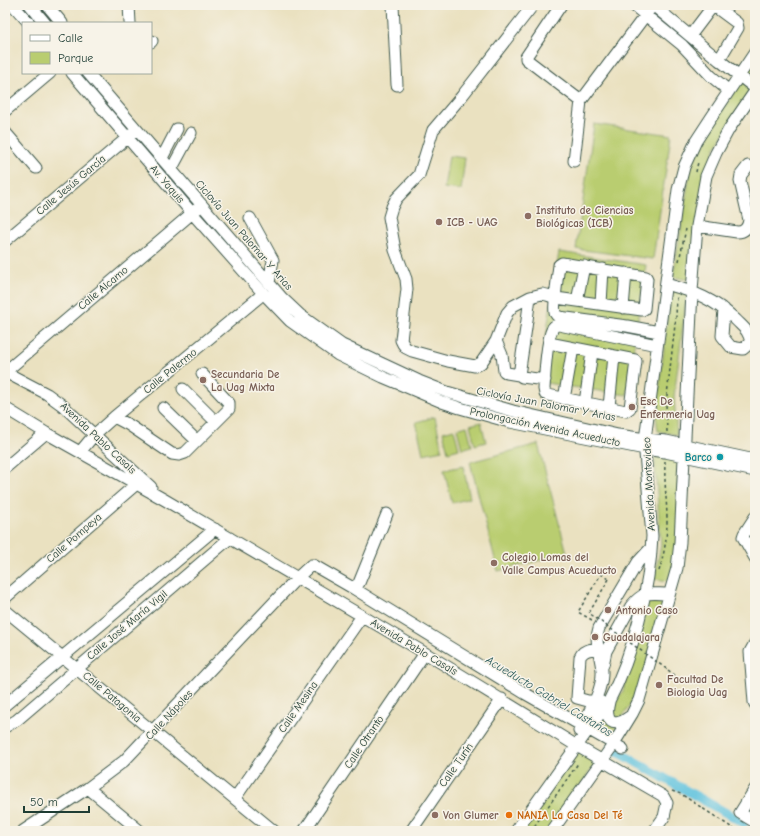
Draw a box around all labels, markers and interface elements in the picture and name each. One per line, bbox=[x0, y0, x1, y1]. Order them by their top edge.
legend bbox=[22, 22, 152, 74]
text: Calle bbox=[58, 31, 83, 45]
text: Parque bbox=[58, 51, 93, 65]
street label: Calle Jesús García bbox=[34, 152, 108, 218]
street label: Av. Yaquis bbox=[147, 162, 187, 206]
street label: Ciclovía Juan Palomar Y Arias bbox=[193, 177, 296, 293]
place label: Instituto de Ciencias Biológicas (ICB) bbox=[536, 204, 634, 230]
marker: Instituto de Ciencias Biológicas (ICB) bbox=[523, 211, 533, 221]
place label: ICB - UAG bbox=[447, 216, 498, 229]
marker: ICB - UAG bbox=[434, 217, 444, 227]
street label: Calle Alcamo bbox=[75, 263, 131, 313]
street label: Calle Palermo bbox=[141, 345, 199, 397]
place label: Secundaria De La Uag Mixta bbox=[211, 368, 280, 394]
marker: Secundaria De La Uag Mixta bbox=[198, 375, 208, 385]
street label: Ciclovía Juan Palomar Y Arias bbox=[475, 384, 617, 424]
place label: Esc De Enfermeria Uag bbox=[640, 395, 715, 421]
street label: Avenida Pablo Casals bbox=[57, 400, 139, 477]
marker: Esc De Enfermeria Uag bbox=[627, 402, 637, 412]
street label: Prolongación Avenida Acueducto bbox=[469, 405, 622, 449]
street label: Avenida Montevideo bbox=[640, 437, 658, 531]
place label: Barco bbox=[685, 451, 712, 464]
marker: Barco bbox=[715, 452, 725, 462]
street label: Calle Pompeya bbox=[44, 511, 104, 565]
place label: Colegio Lomas del Valle Campus Acueducto bbox=[502, 551, 617, 577]
marker: Colegio Lomas del Valle Campus Acueducto bbox=[489, 558, 499, 568]
street label: Calle José María Vigil bbox=[84, 587, 170, 663]
place label: Antonio Caso bbox=[616, 604, 678, 617]
marker: Antonio Caso bbox=[603, 605, 613, 615]
street label: Avenida Pablo Casals bbox=[368, 616, 460, 678]
place label: Guadalajara bbox=[603, 631, 660, 644]
marker: Guadalajara bbox=[590, 632, 600, 642]
water label: Acueducto Gabriel Castaños bbox=[482, 652, 615, 739]
street label: Calle Patagonia bbox=[80, 669, 144, 725]
place label: Facultad De Biologia Uag bbox=[667, 673, 728, 699]
street label: Calle Mesina bbox=[275, 679, 321, 735]
marker: Facultad De Biologia Uag bbox=[654, 680, 664, 690]
street label: Calle Nápoles bbox=[143, 687, 196, 743]
street label: Calle Otranto bbox=[341, 713, 387, 771]
street label: Calle Turín bbox=[436, 740, 476, 790]
scale bar bbox=[24, 788, 89, 814]
text: 50 m bbox=[30, 795, 58, 809]
place label: Von Glumer bbox=[443, 809, 499, 822]
place label: NANIA La Casa Del Té bbox=[517, 809, 623, 822]
marker: Von Glumer bbox=[430, 810, 440, 820]
marker: NANIA La Casa Del Té bbox=[504, 810, 514, 820]

